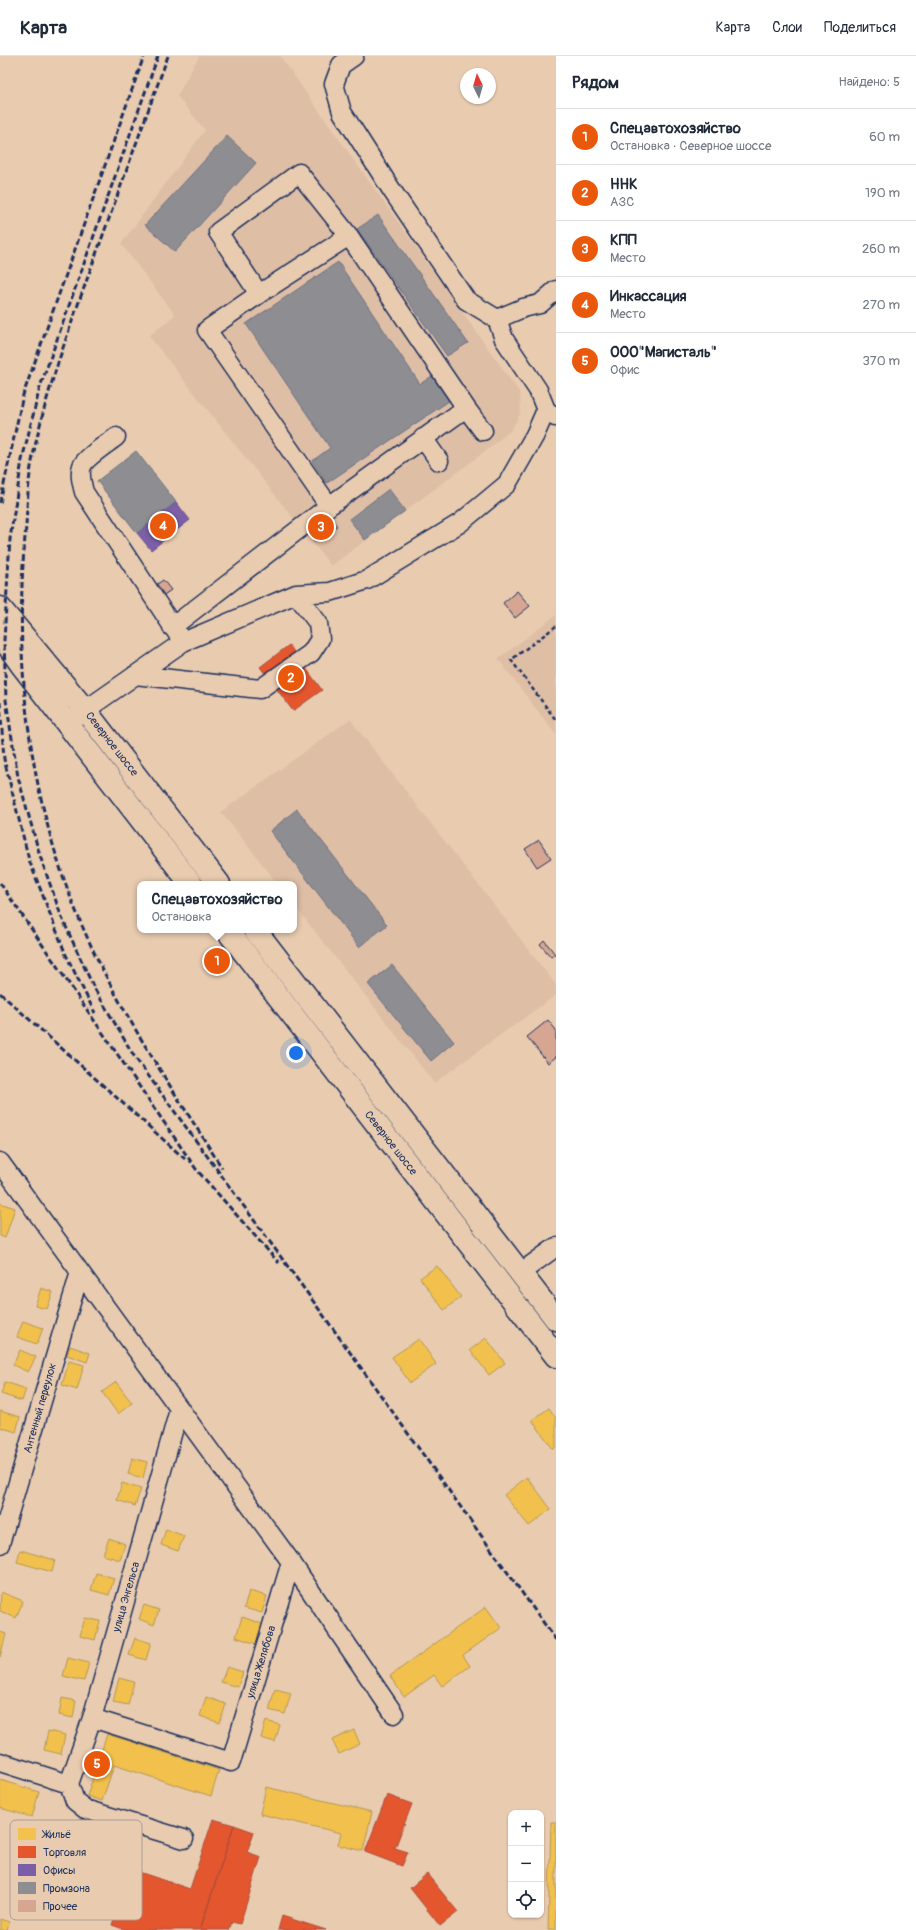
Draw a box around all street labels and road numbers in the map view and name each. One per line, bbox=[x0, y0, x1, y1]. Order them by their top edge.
street label: Северное шоссе bbox=[83, 709, 141, 779]
street label: Северное шоссе bbox=[362, 1108, 420, 1178]
street label: Антенный переулок bbox=[21, 1361, 59, 1454]
street label: улица Энгельса bbox=[109, 1560, 142, 1635]
street label: улица Желябова bbox=[243, 1624, 278, 1701]

